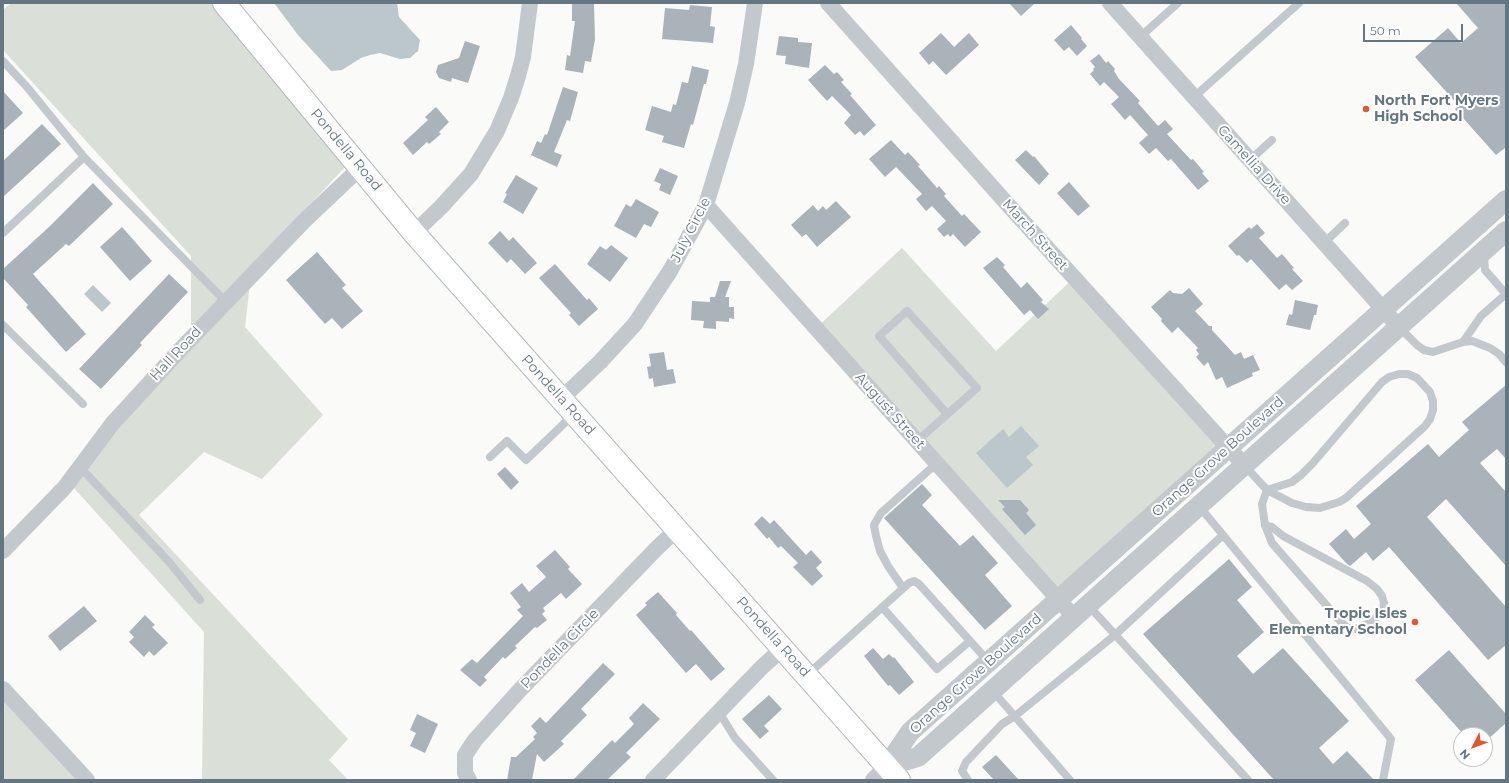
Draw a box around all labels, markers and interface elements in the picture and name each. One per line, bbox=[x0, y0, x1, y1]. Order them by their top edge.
scale bar bbox=[1365, 16, 1465, 42]
text: 50 m bbox=[1370, 23, 1401, 38]
place label: North Fort Myers High School bbox=[1374, 93, 1499, 126]
marker: North Fort Myers High School bbox=[1361, 104, 1371, 114]
street label: Pondella Road bbox=[307, 105, 385, 195]
street label: Camellia Drive bbox=[1214, 122, 1294, 208]
street label: July Circle bbox=[668, 195, 714, 265]
street label: March Street bbox=[999, 196, 1071, 274]
street label: Hall Road bbox=[147, 324, 205, 384]
street label: Pondella Road bbox=[518, 351, 598, 439]
street label: August Street bbox=[851, 369, 929, 453]
street label: Orange Grove Boulevard bbox=[1149, 393, 1287, 521]
street label: Pondella Road bbox=[733, 593, 813, 681]
street label: Pondella Circle bbox=[518, 606, 602, 692]
place label: Tropic Isles Elementary School bbox=[1269, 606, 1407, 638]
street label: Orange Grove Boulevard bbox=[907, 610, 1045, 738]
marker: Tropic Isles Elementary School bbox=[1410, 617, 1420, 627]
north arrow bbox=[1453, 727, 1493, 767]
text: N bbox=[1457, 746, 1473, 762]

